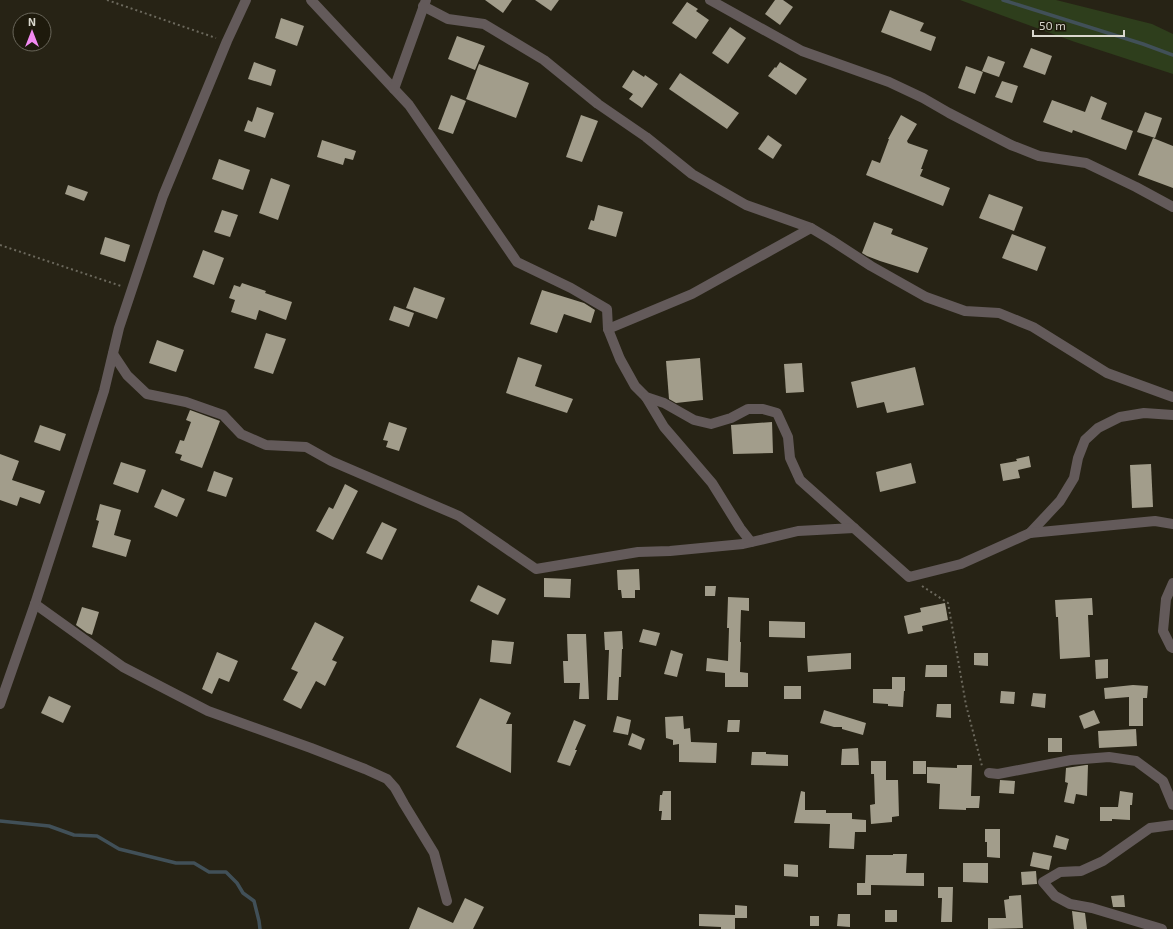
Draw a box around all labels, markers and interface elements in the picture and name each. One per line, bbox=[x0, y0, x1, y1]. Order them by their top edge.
north arrow bbox=[12, 12, 52, 52]
scale bar bbox=[1033, 12, 1124, 38]
text: N bbox=[28, 15, 36, 28]
text: 50 m bbox=[1039, 18, 1066, 32]

